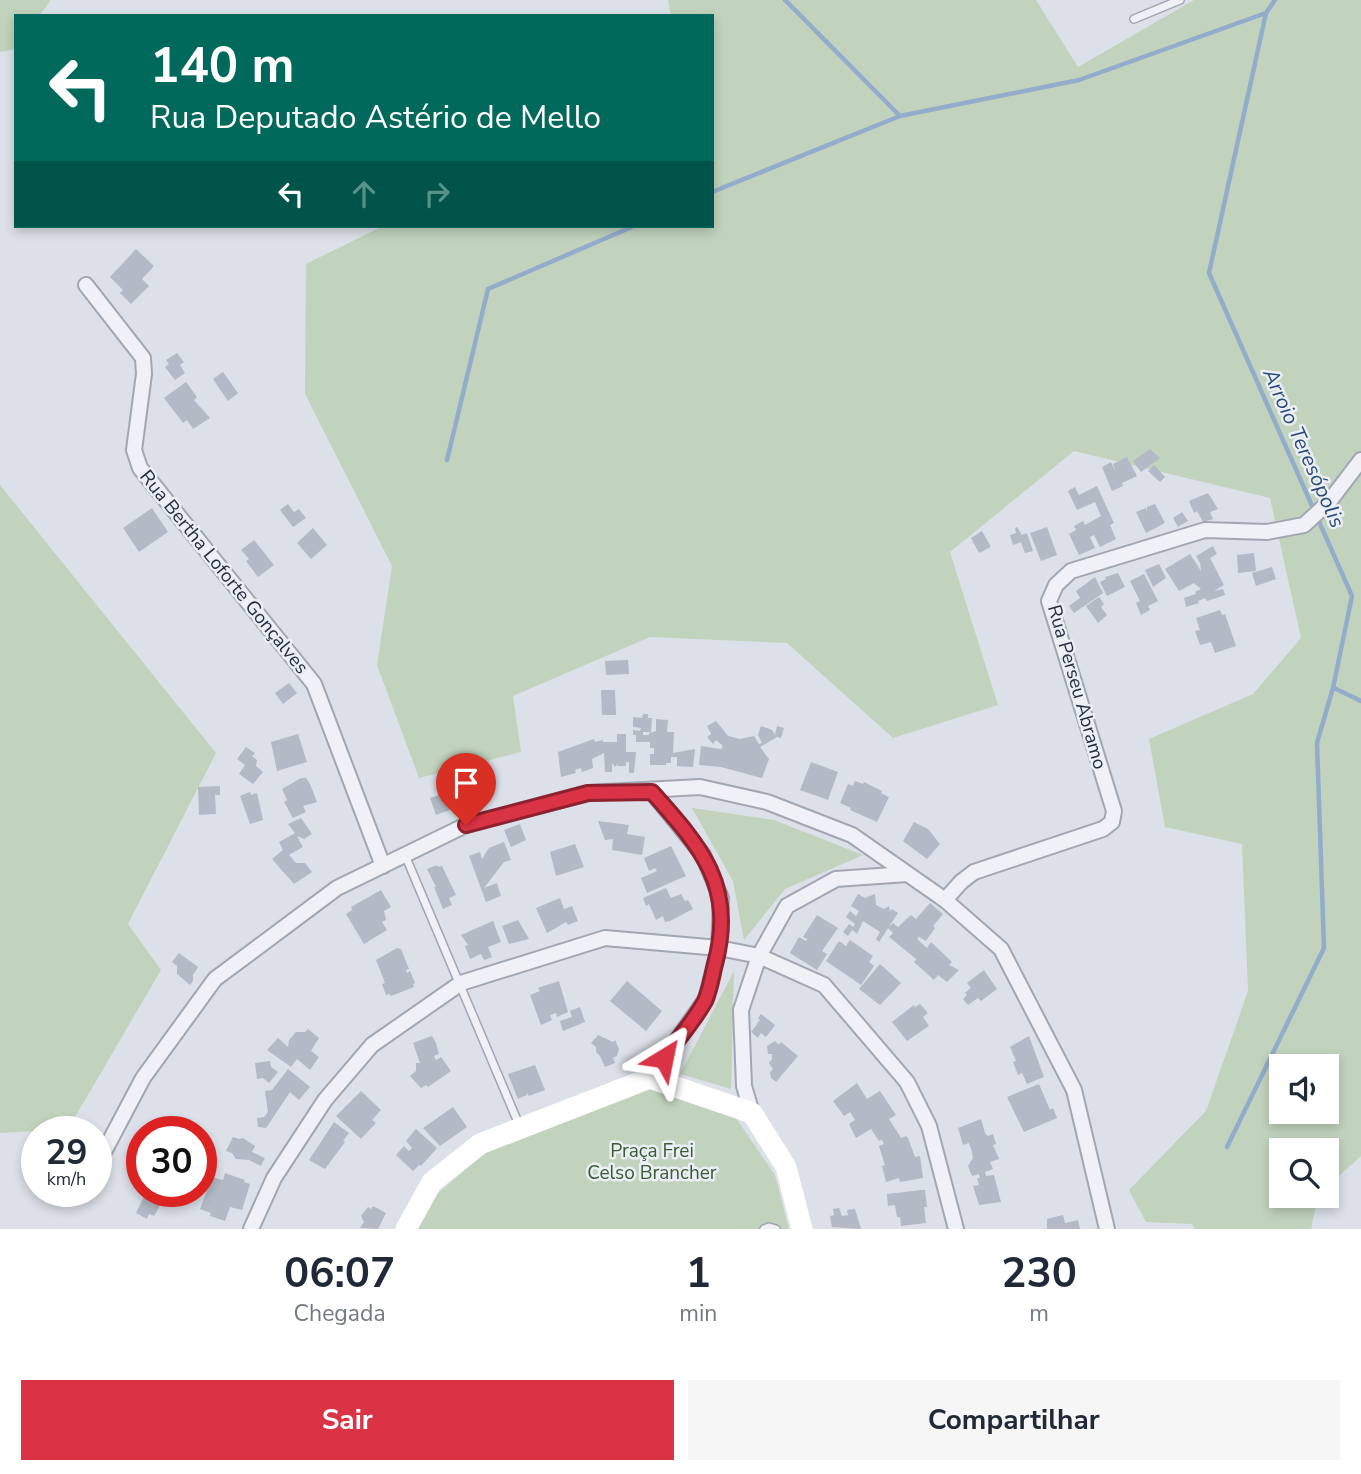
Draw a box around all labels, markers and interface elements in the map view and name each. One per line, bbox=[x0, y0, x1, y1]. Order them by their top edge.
text: 140 m bbox=[150, 32, 294, 99]
icon: left bbox=[35, 42, 126, 133]
text: Rua Deputado Astério de Mello bbox=[150, 96, 601, 139]
icon: left bbox=[272, 175, 310, 213]
icon: ahead bbox=[345, 175, 383, 213]
icon: right bbox=[418, 175, 456, 213]
water label: Arroio Teresópolis bbox=[1256, 363, 1352, 532]
street label: Rua Bertha Loforte Gonçalves bbox=[134, 465, 314, 679]
street label: Rua Perseu Abramo bbox=[1041, 602, 1113, 772]
pin bbox=[436, 753, 496, 825]
icon: arrive bbox=[447, 764, 485, 802]
position arrow bbox=[627, 1021, 701, 1095]
map controls bbox=[1269, 1054, 1339, 1208]
button: sound bbox=[1269, 1054, 1339, 1124]
speed limit sign: 30 bbox=[126, 1116, 217, 1207]
text: 29 bbox=[45, 1129, 88, 1176]
park label: Praça Frei Celso Brancher bbox=[587, 1138, 717, 1186]
button: search bbox=[1269, 1138, 1339, 1208]
text: km/h bbox=[47, 1167, 86, 1191]
text: 06:07 bbox=[284, 1245, 395, 1302]
text: 1 bbox=[686, 1245, 711, 1302]
text: 230 bbox=[1001, 1245, 1077, 1302]
text: Chegada bbox=[294, 1298, 386, 1329]
text: min bbox=[679, 1298, 717, 1329]
text: m bbox=[1029, 1298, 1049, 1329]
button: Sair bbox=[21, 1380, 674, 1460]
button: Compartilhar bbox=[688, 1380, 1340, 1460]

